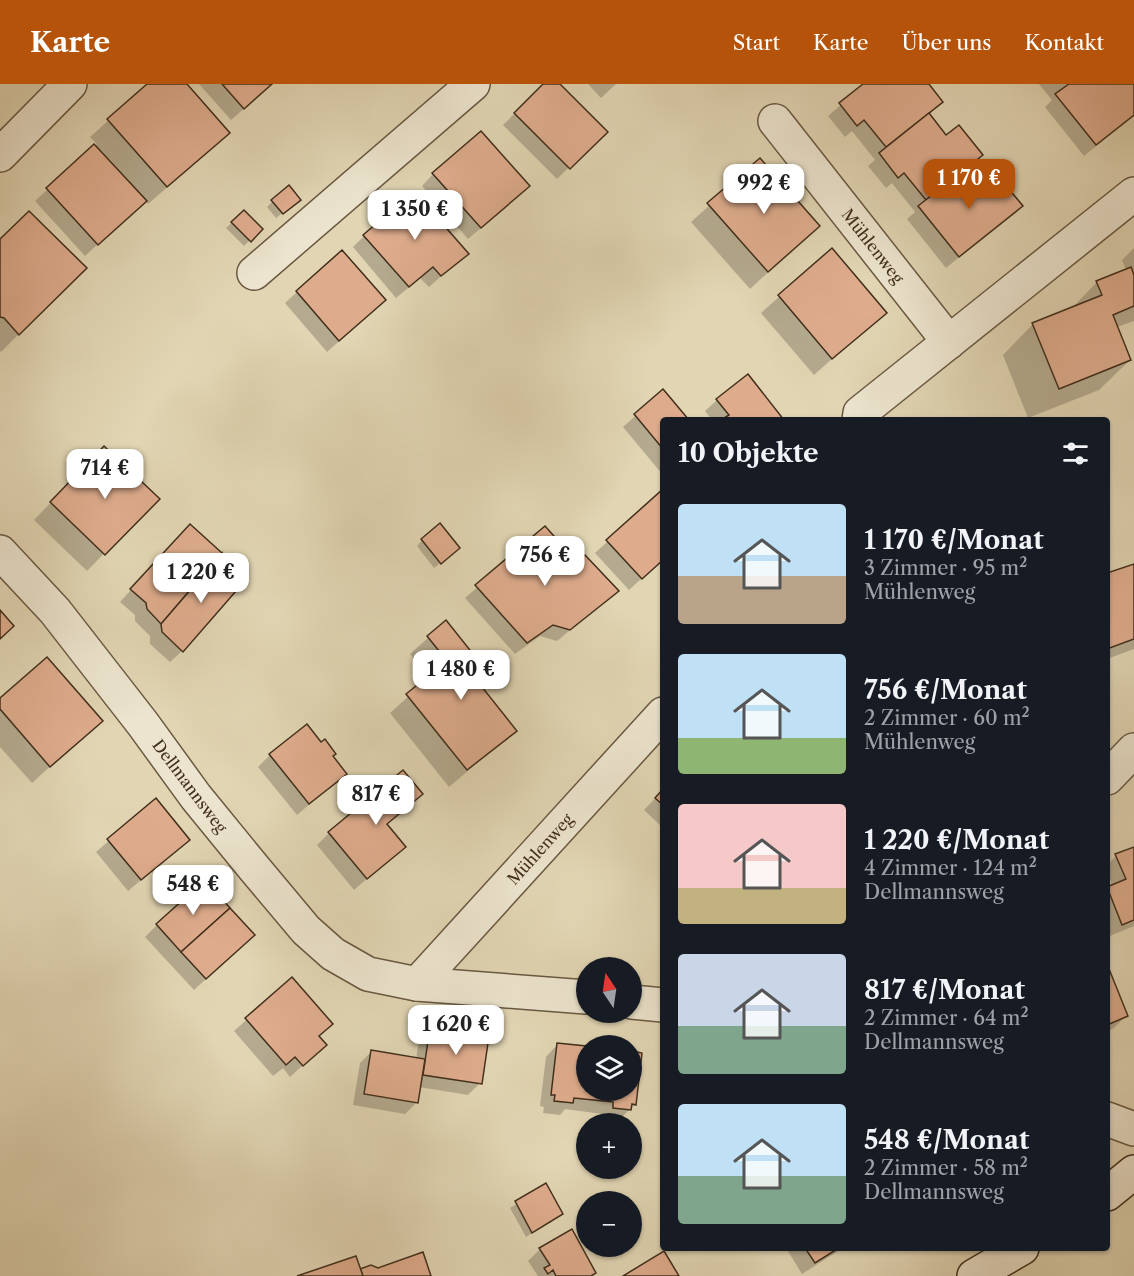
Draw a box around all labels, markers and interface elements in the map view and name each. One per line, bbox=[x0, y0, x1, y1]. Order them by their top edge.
text: Karte bbox=[30, 25, 110, 59]
text: Start bbox=[733, 30, 780, 55]
text: Karte bbox=[813, 30, 869, 55]
text: Über uns bbox=[902, 30, 991, 55]
text: Kontakt bbox=[1024, 30, 1104, 55]
pin: 1 170 € bbox=[914, 159, 1024, 210]
pin: 992 € bbox=[722, 164, 806, 215]
text: 1 170 € bbox=[937, 166, 1001, 190]
text: 992 € bbox=[737, 171, 791, 195]
pin: 1 350 € bbox=[360, 190, 470, 241]
text: 1 350 € bbox=[382, 197, 448, 221]
street label: Mühlenweg bbox=[838, 205, 909, 288]
text: 10 Objekte bbox=[678, 437, 819, 469]
icon: filters bbox=[1059, 437, 1092, 470]
pin: 714 € bbox=[63, 449, 147, 500]
text: 714 € bbox=[80, 456, 130, 480]
text: 1 170 €/Monat bbox=[864, 524, 1044, 556]
icon: home bbox=[726, 528, 798, 600]
pin: 756 € bbox=[503, 536, 587, 587]
text: 756 € bbox=[520, 543, 570, 567]
pin: 1 220 € bbox=[146, 553, 256, 604]
text: 3 Zimmer · 95 m² bbox=[864, 556, 1027, 580]
text: 1 220 € bbox=[167, 560, 235, 584]
text: Mühlenweg bbox=[864, 580, 975, 604]
pin: 1 480 € bbox=[406, 650, 516, 701]
text: 1 480 € bbox=[427, 657, 495, 681]
text: 756 €/Monat bbox=[864, 674, 1027, 706]
icon: home bbox=[726, 678, 798, 750]
text: 2 Zimmer · 60 m² bbox=[864, 706, 1030, 730]
text: Mühlenweg bbox=[864, 730, 975, 754]
street label: Dellmannsweg bbox=[148, 735, 232, 837]
pin: 817 € bbox=[334, 775, 418, 826]
text: 817 € bbox=[351, 782, 401, 806]
street label: Mühlenweg bbox=[503, 809, 578, 889]
text: 1 220 €/Monat bbox=[864, 824, 1049, 856]
icon: home bbox=[726, 828, 798, 900]
text: 4 Zimmer · 124 m² bbox=[864, 856, 1037, 880]
pin: 548 € bbox=[151, 865, 235, 916]
text: 548 € bbox=[167, 872, 219, 896]
text: Dellmannsweg bbox=[864, 880, 1004, 904]
north arrow bbox=[576, 957, 642, 1023]
map controls bbox=[576, 957, 642, 1257]
text: 817 €/Monat bbox=[864, 974, 1025, 1006]
icon: home bbox=[726, 978, 798, 1050]
pin: 1 620 € bbox=[401, 1005, 511, 1056]
text: 2 Zimmer · 64 m² bbox=[864, 1006, 1029, 1030]
text: 1 620 € bbox=[422, 1012, 490, 1036]
text: Dellmannsweg bbox=[864, 1030, 1004, 1054]
button: layers bbox=[576, 1035, 642, 1101]
button: + bbox=[576, 1113, 642, 1179]
text: 548 €/Monat bbox=[864, 1124, 1029, 1156]
icon: home bbox=[726, 1128, 798, 1200]
text: 2 Zimmer · 58 m² bbox=[864, 1156, 1028, 1180]
text: Dellmannsweg bbox=[864, 1180, 1004, 1204]
button: − bbox=[576, 1191, 642, 1257]

